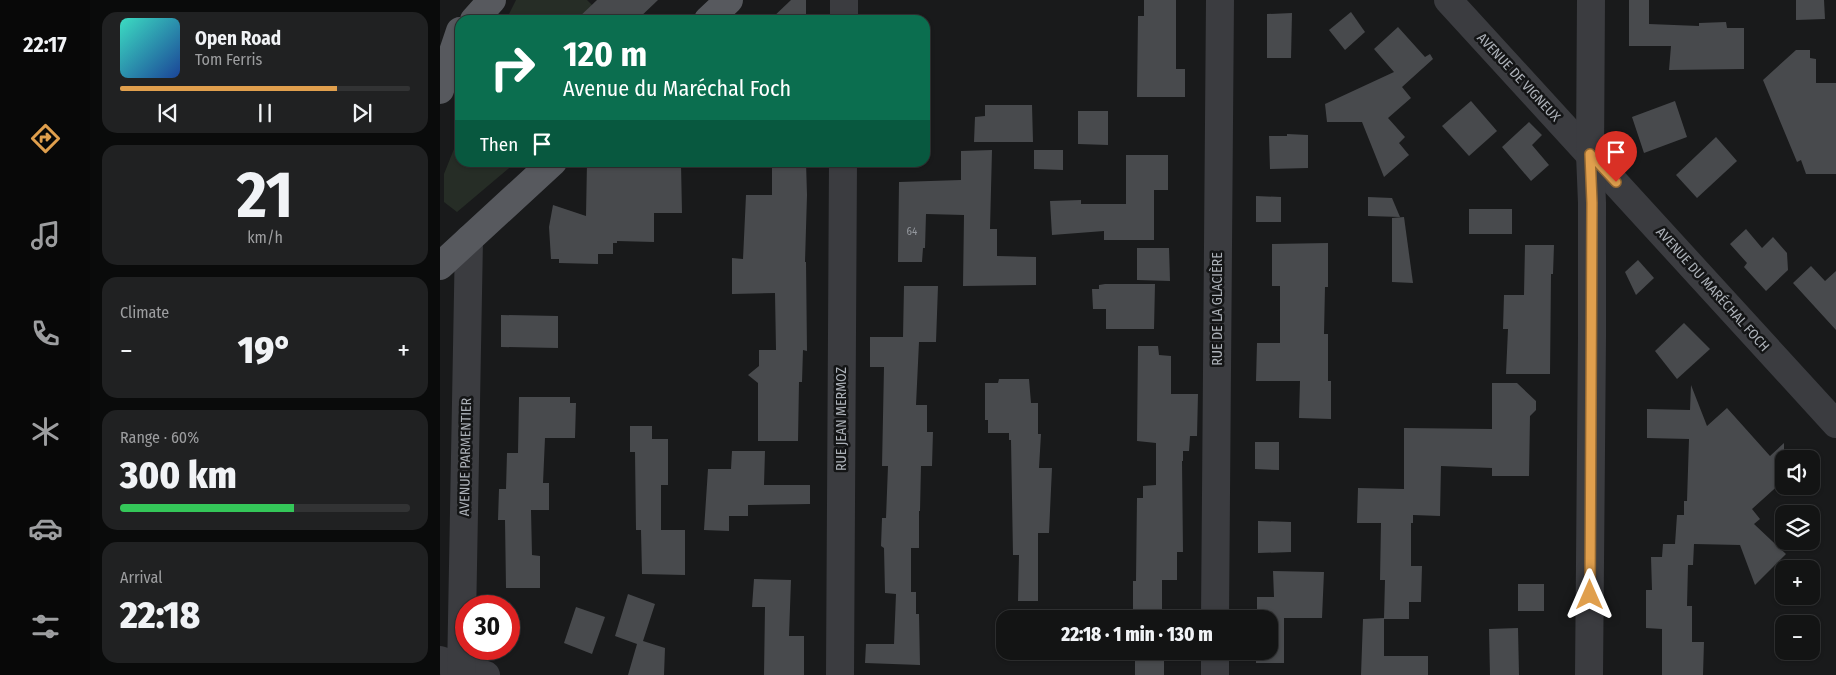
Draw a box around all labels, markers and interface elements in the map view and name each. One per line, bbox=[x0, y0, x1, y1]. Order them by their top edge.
text: Open Road bbox=[195, 27, 281, 50]
street label: AVENUE DE VIGNEUX bbox=[1473, 30, 1564, 125]
text: 22:17 bbox=[23, 31, 67, 58]
text: 120 m bbox=[563, 33, 647, 75]
icon: right bbox=[480, 35, 545, 100]
text: Tom Ferris bbox=[195, 50, 262, 69]
text: Avenue du Maréchal Foch bbox=[563, 75, 791, 102]
icon: previous bbox=[154, 99, 182, 127]
icon: pause bbox=[251, 99, 279, 127]
icon: next bbox=[348, 99, 376, 127]
icon: directions bbox=[28, 121, 63, 156]
icon: arrive bbox=[528, 130, 556, 158]
pin bbox=[1595, 131, 1637, 182]
text: Then bbox=[480, 133, 518, 156]
icon: arrive bbox=[1602, 138, 1630, 166]
text: 21 bbox=[237, 156, 293, 234]
icon: music bbox=[28, 218, 63, 253]
street label: AVENUE DU MARÉCHAL FOCH bbox=[1652, 223, 1774, 355]
house number: 64 bbox=[907, 225, 918, 238]
text: km/h bbox=[247, 228, 283, 247]
street label: RUE DE LA GLACIÈRE bbox=[1208, 252, 1226, 366]
text: Climate bbox=[120, 303, 169, 322]
icon: phone bbox=[28, 316, 63, 351]
text: 19° bbox=[238, 327, 292, 373]
text: − bbox=[120, 334, 133, 367]
text: + bbox=[397, 334, 410, 367]
street label: RUE JEAN MERMOZ bbox=[833, 367, 850, 471]
street label: AVENUE PARMENTIER bbox=[456, 397, 475, 516]
icon: climate bbox=[28, 414, 63, 449]
text: Range · 60% bbox=[120, 428, 199, 447]
map controls bbox=[1775, 450, 1820, 660]
button: sound bbox=[1775, 450, 1820, 495]
text: 300 km bbox=[120, 452, 237, 498]
button: layers bbox=[1775, 505, 1820, 550]
icon: car bbox=[28, 511, 63, 546]
button: + bbox=[1775, 560, 1820, 605]
text: Arrival bbox=[120, 568, 162, 587]
position arrow bbox=[1563, 568, 1615, 620]
text: 22:18 bbox=[120, 592, 200, 638]
speed limit sign: 30 bbox=[455, 595, 520, 660]
icon: filters bbox=[28, 609, 63, 644]
button: − bbox=[1775, 615, 1820, 660]
text: 22:18 · 1 min · 130 m bbox=[1061, 623, 1213, 646]

